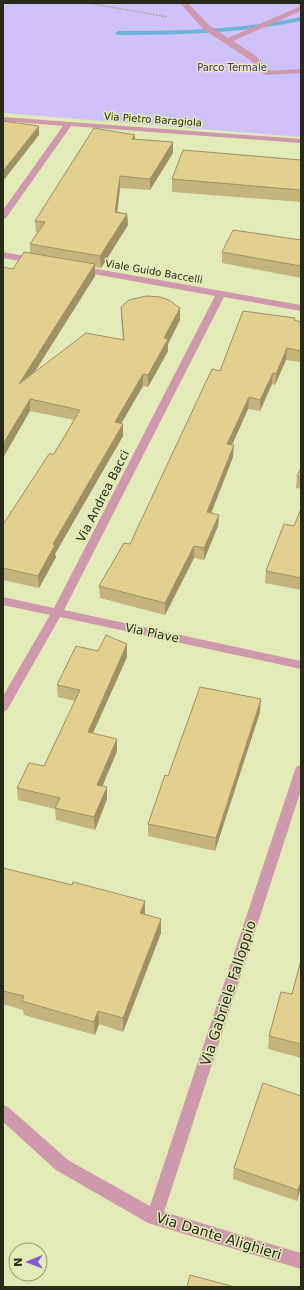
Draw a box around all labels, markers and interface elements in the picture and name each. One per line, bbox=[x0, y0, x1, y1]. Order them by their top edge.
park label: Parco Termale bbox=[197, 62, 267, 73]
street label: Via Pietro Baragiola bbox=[104, 111, 202, 128]
street label: Viale Guido Baccelli bbox=[104, 258, 203, 285]
street label: Via Andrea Bacci bbox=[74, 448, 132, 544]
street label: Via Piave bbox=[124, 620, 180, 646]
street label: Via Gabriele Falloppio bbox=[197, 918, 259, 1068]
street label: Via Dante Alighieri bbox=[154, 1209, 284, 1263]
north arrow bbox=[8, 1242, 48, 1282]
text: N bbox=[12, 1257, 25, 1267]

